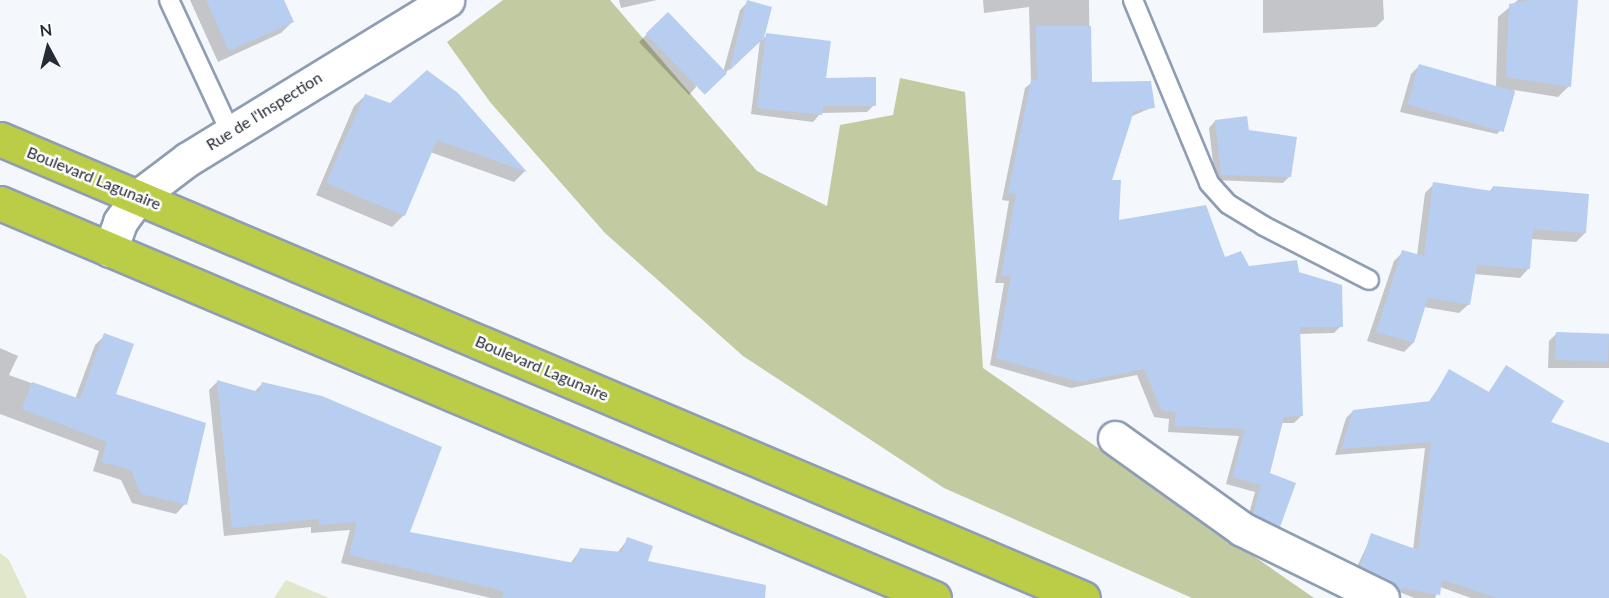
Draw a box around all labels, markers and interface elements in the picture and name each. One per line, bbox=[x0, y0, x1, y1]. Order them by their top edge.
north arrow bbox=[18, 18, 78, 78]
text: N bbox=[38, 19, 53, 40]
street label: Rue de l'Inspection bbox=[203, 68, 325, 154]
street label: Boulevard Lagunaire bbox=[24, 142, 164, 214]
street label: Boulevard Lagunaire bbox=[472, 331, 612, 405]

